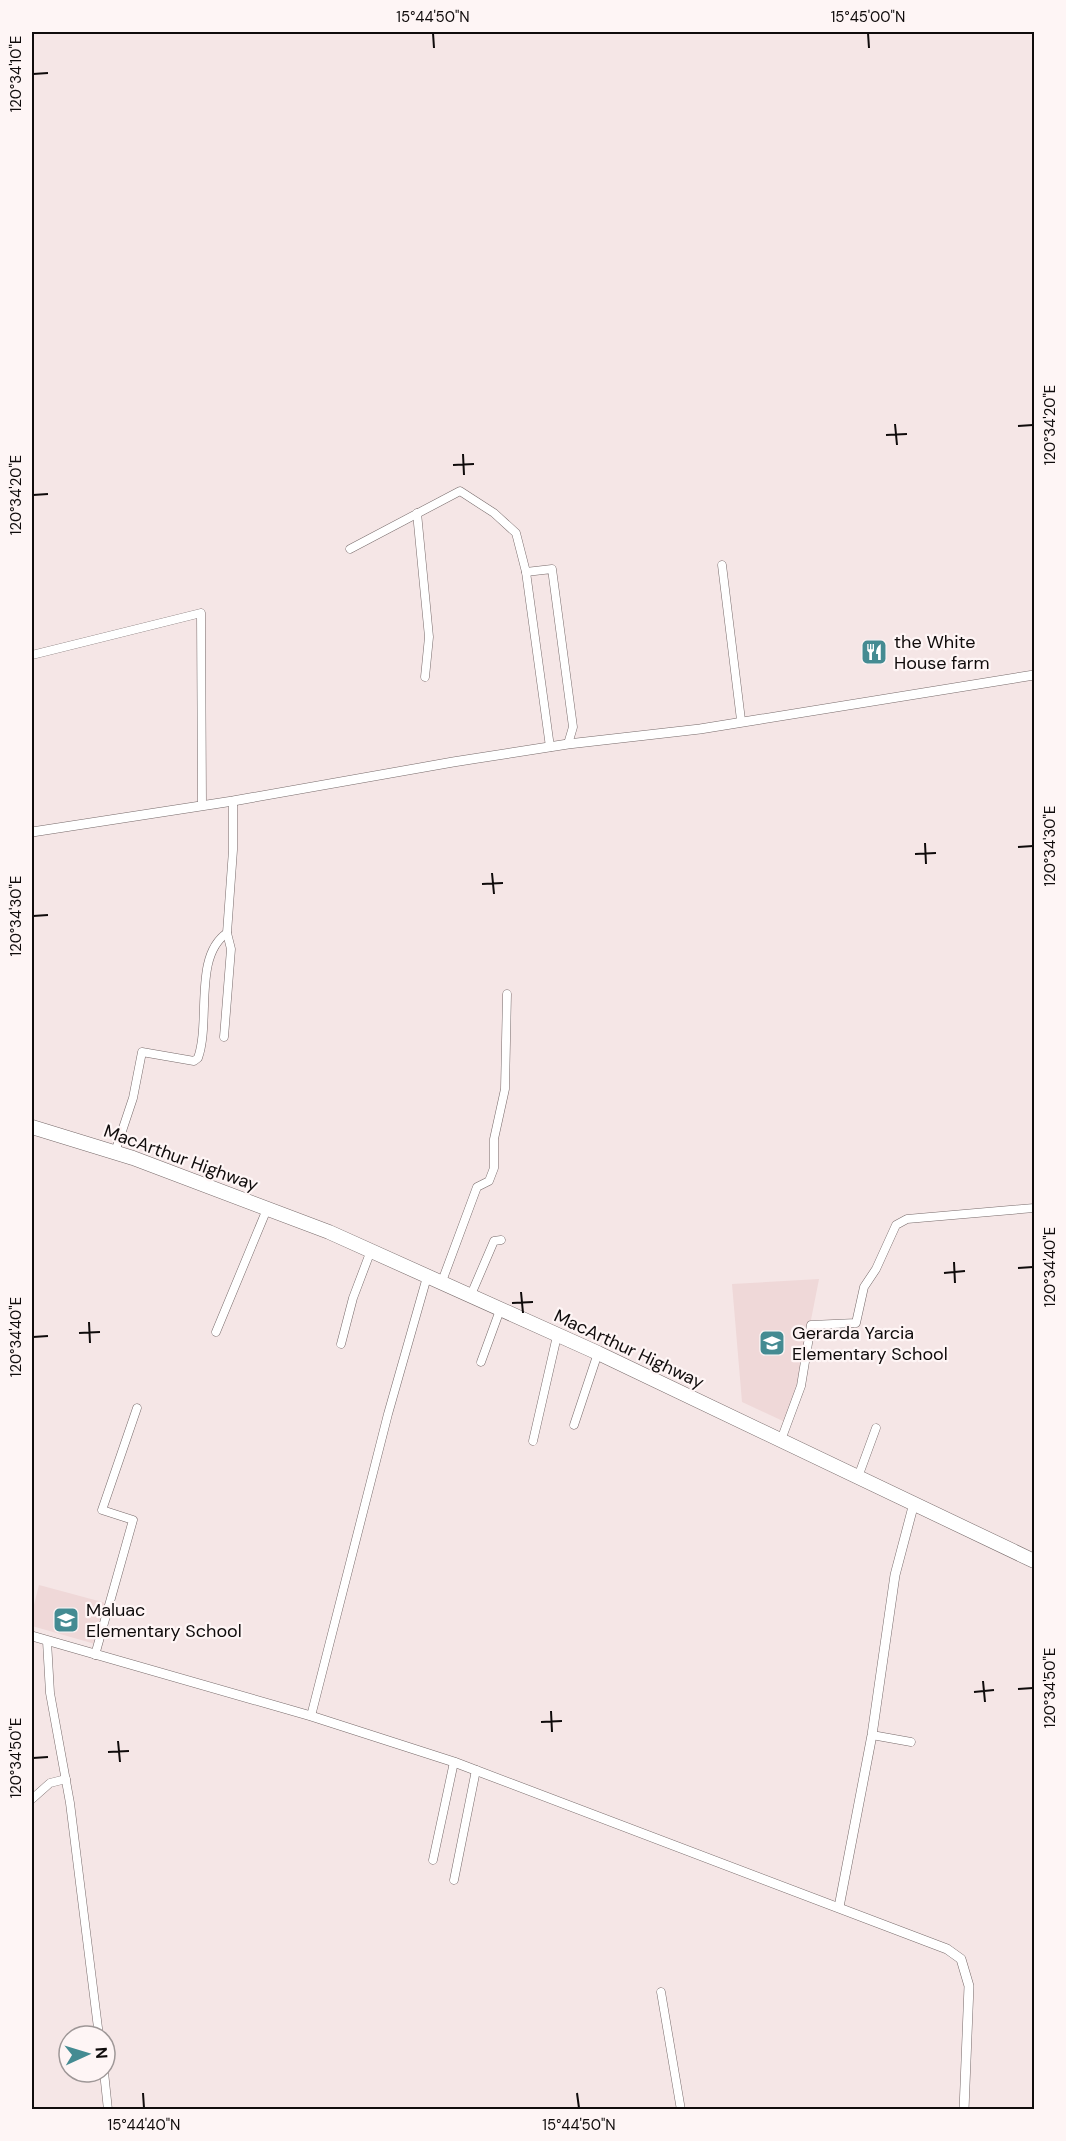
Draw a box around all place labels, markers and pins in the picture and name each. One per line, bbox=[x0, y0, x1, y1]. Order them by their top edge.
place label: the White House farm bbox=[894, 630, 990, 675]
restaurant icon: the White House farm bbox=[859, 637, 889, 667]
place label: Gerarda Yarcia Elementary School bbox=[792, 1321, 948, 1366]
school or university icon: Gerarda Yarcia Elementary School bbox=[757, 1328, 787, 1358]
place label: Maluac Elementary School bbox=[86, 1598, 242, 1643]
school or university icon: Maluac Elementary School bbox=[51, 1605, 81, 1635]

